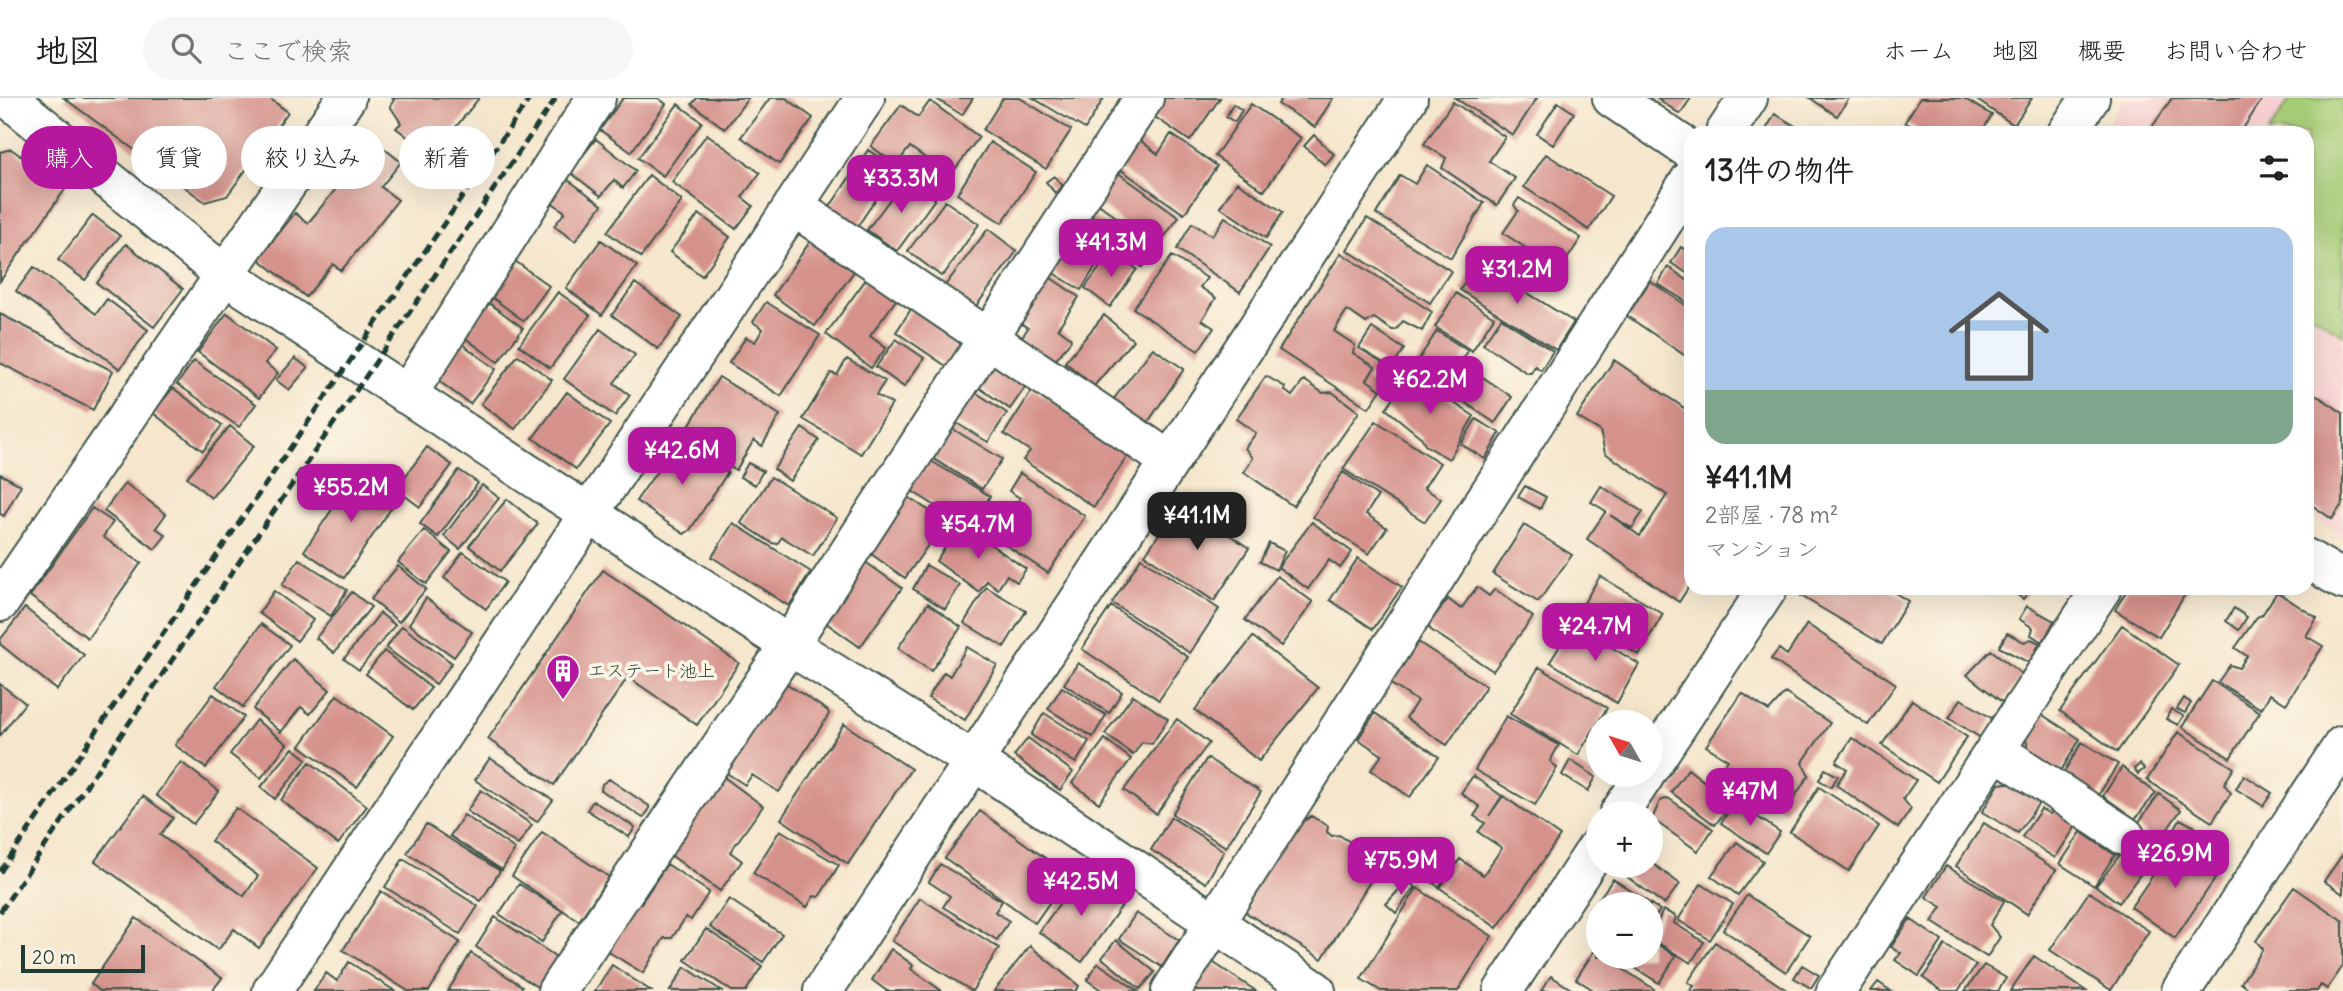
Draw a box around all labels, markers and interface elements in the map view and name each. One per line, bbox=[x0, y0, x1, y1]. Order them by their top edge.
search box bbox=[143, 17, 633, 80]
text: 地図 bbox=[35, 29, 101, 71]
icon: search bbox=[167, 29, 205, 67]
text: ここで検索 bbox=[223, 34, 353, 67]
text: ホーム bbox=[1883, 35, 1954, 65]
text: 地図 bbox=[1992, 35, 2040, 65]
text: 概要 bbox=[2078, 35, 2126, 65]
text: お問い合わせ bbox=[2164, 35, 2308, 65]
chip: 購入 bbox=[21, 126, 117, 189]
chip: 賃貸 bbox=[131, 126, 227, 189]
chip: 絞り込み bbox=[241, 126, 385, 189]
chip: 新着 bbox=[399, 126, 495, 189]
icon: filters bbox=[2255, 149, 2293, 187]
text: 13件の物件 bbox=[1705, 151, 1854, 189]
pin: ¥33.3M bbox=[844, 156, 958, 215]
text: ¥33.3M bbox=[863, 163, 939, 192]
pin: ¥41.3M bbox=[1054, 220, 1168, 279]
text: ¥41.3M bbox=[1075, 227, 1147, 256]
pin: ¥31.2M bbox=[1460, 246, 1574, 306]
text: ¥31.2M bbox=[1481, 254, 1553, 283]
icon: home bbox=[1936, 273, 2062, 399]
pin: ¥62.2M bbox=[1373, 356, 1487, 416]
text: ¥62.2M bbox=[1392, 364, 1468, 393]
pin: ¥42.6M bbox=[625, 428, 739, 487]
text: ¥42.6M bbox=[644, 435, 720, 464]
text: ¥41.1M bbox=[1705, 458, 1793, 496]
pin: ¥55.2M bbox=[294, 464, 408, 524]
text: ¥55.2M bbox=[313, 472, 389, 501]
pin: ¥41.1M bbox=[1140, 492, 1254, 552]
text: ¥41.1M bbox=[1163, 500, 1231, 529]
text: 2部屋 · 78 m² bbox=[1705, 500, 1838, 529]
pin: ¥54.7M bbox=[921, 502, 1035, 561]
text: ¥54.7M bbox=[941, 509, 1015, 538]
text: マンション bbox=[1705, 534, 1819, 563]
pin: ¥24.7M bbox=[1538, 603, 1652, 663]
text: ¥24.7M bbox=[1558, 611, 1632, 640]
building icon: エステート池上 bbox=[544, 652, 582, 701]
place label: エステート池上 bbox=[588, 659, 715, 682]
north arrow bbox=[1586, 710, 1662, 788]
map controls bbox=[1586, 710, 1663, 969]
pin: ¥47M bbox=[1709, 768, 1791, 828]
text: ¥47M bbox=[1722, 776, 1778, 805]
button: + bbox=[1586, 801, 1663, 878]
pin: ¥26.9M bbox=[2118, 830, 2232, 890]
pin: ¥75.9M bbox=[1344, 838, 1458, 897]
text: ¥26.9M bbox=[2137, 838, 2213, 867]
text: ¥75.9M bbox=[1364, 845, 1438, 874]
pin: ¥42.5M bbox=[1024, 858, 1138, 918]
text: ¥42.5M bbox=[1043, 866, 1119, 895]
button: − bbox=[1586, 892, 1663, 969]
scale bar bbox=[21, 942, 145, 974]
text: 20 m bbox=[32, 945, 76, 969]

